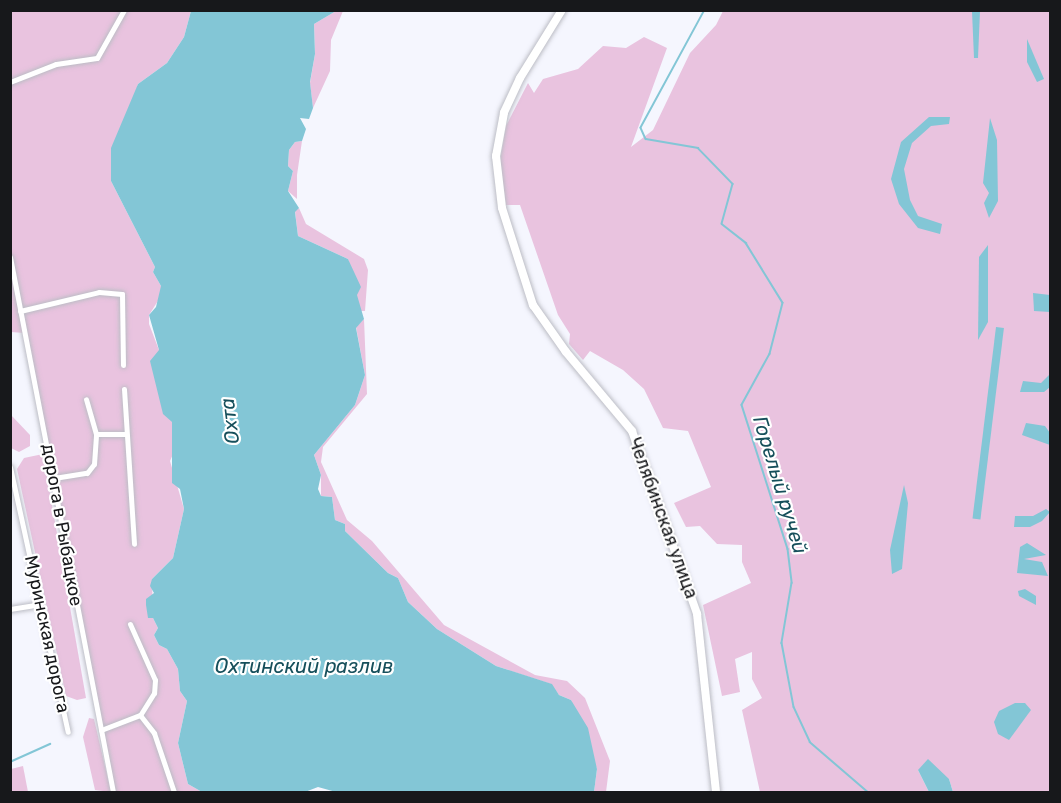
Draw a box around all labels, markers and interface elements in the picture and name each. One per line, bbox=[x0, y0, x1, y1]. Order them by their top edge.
water label: Охта bbox=[215, 397, 245, 445]
water label: Горелый ручей bbox=[748, 413, 812, 557]
street label: Челябинская улица bbox=[624, 434, 702, 602]
street label: дорога в Рыбацкое bbox=[37, 442, 87, 608]
street label: Муринская дорога bbox=[20, 553, 74, 715]
water label: Охтинский разлив bbox=[215, 654, 393, 678]

